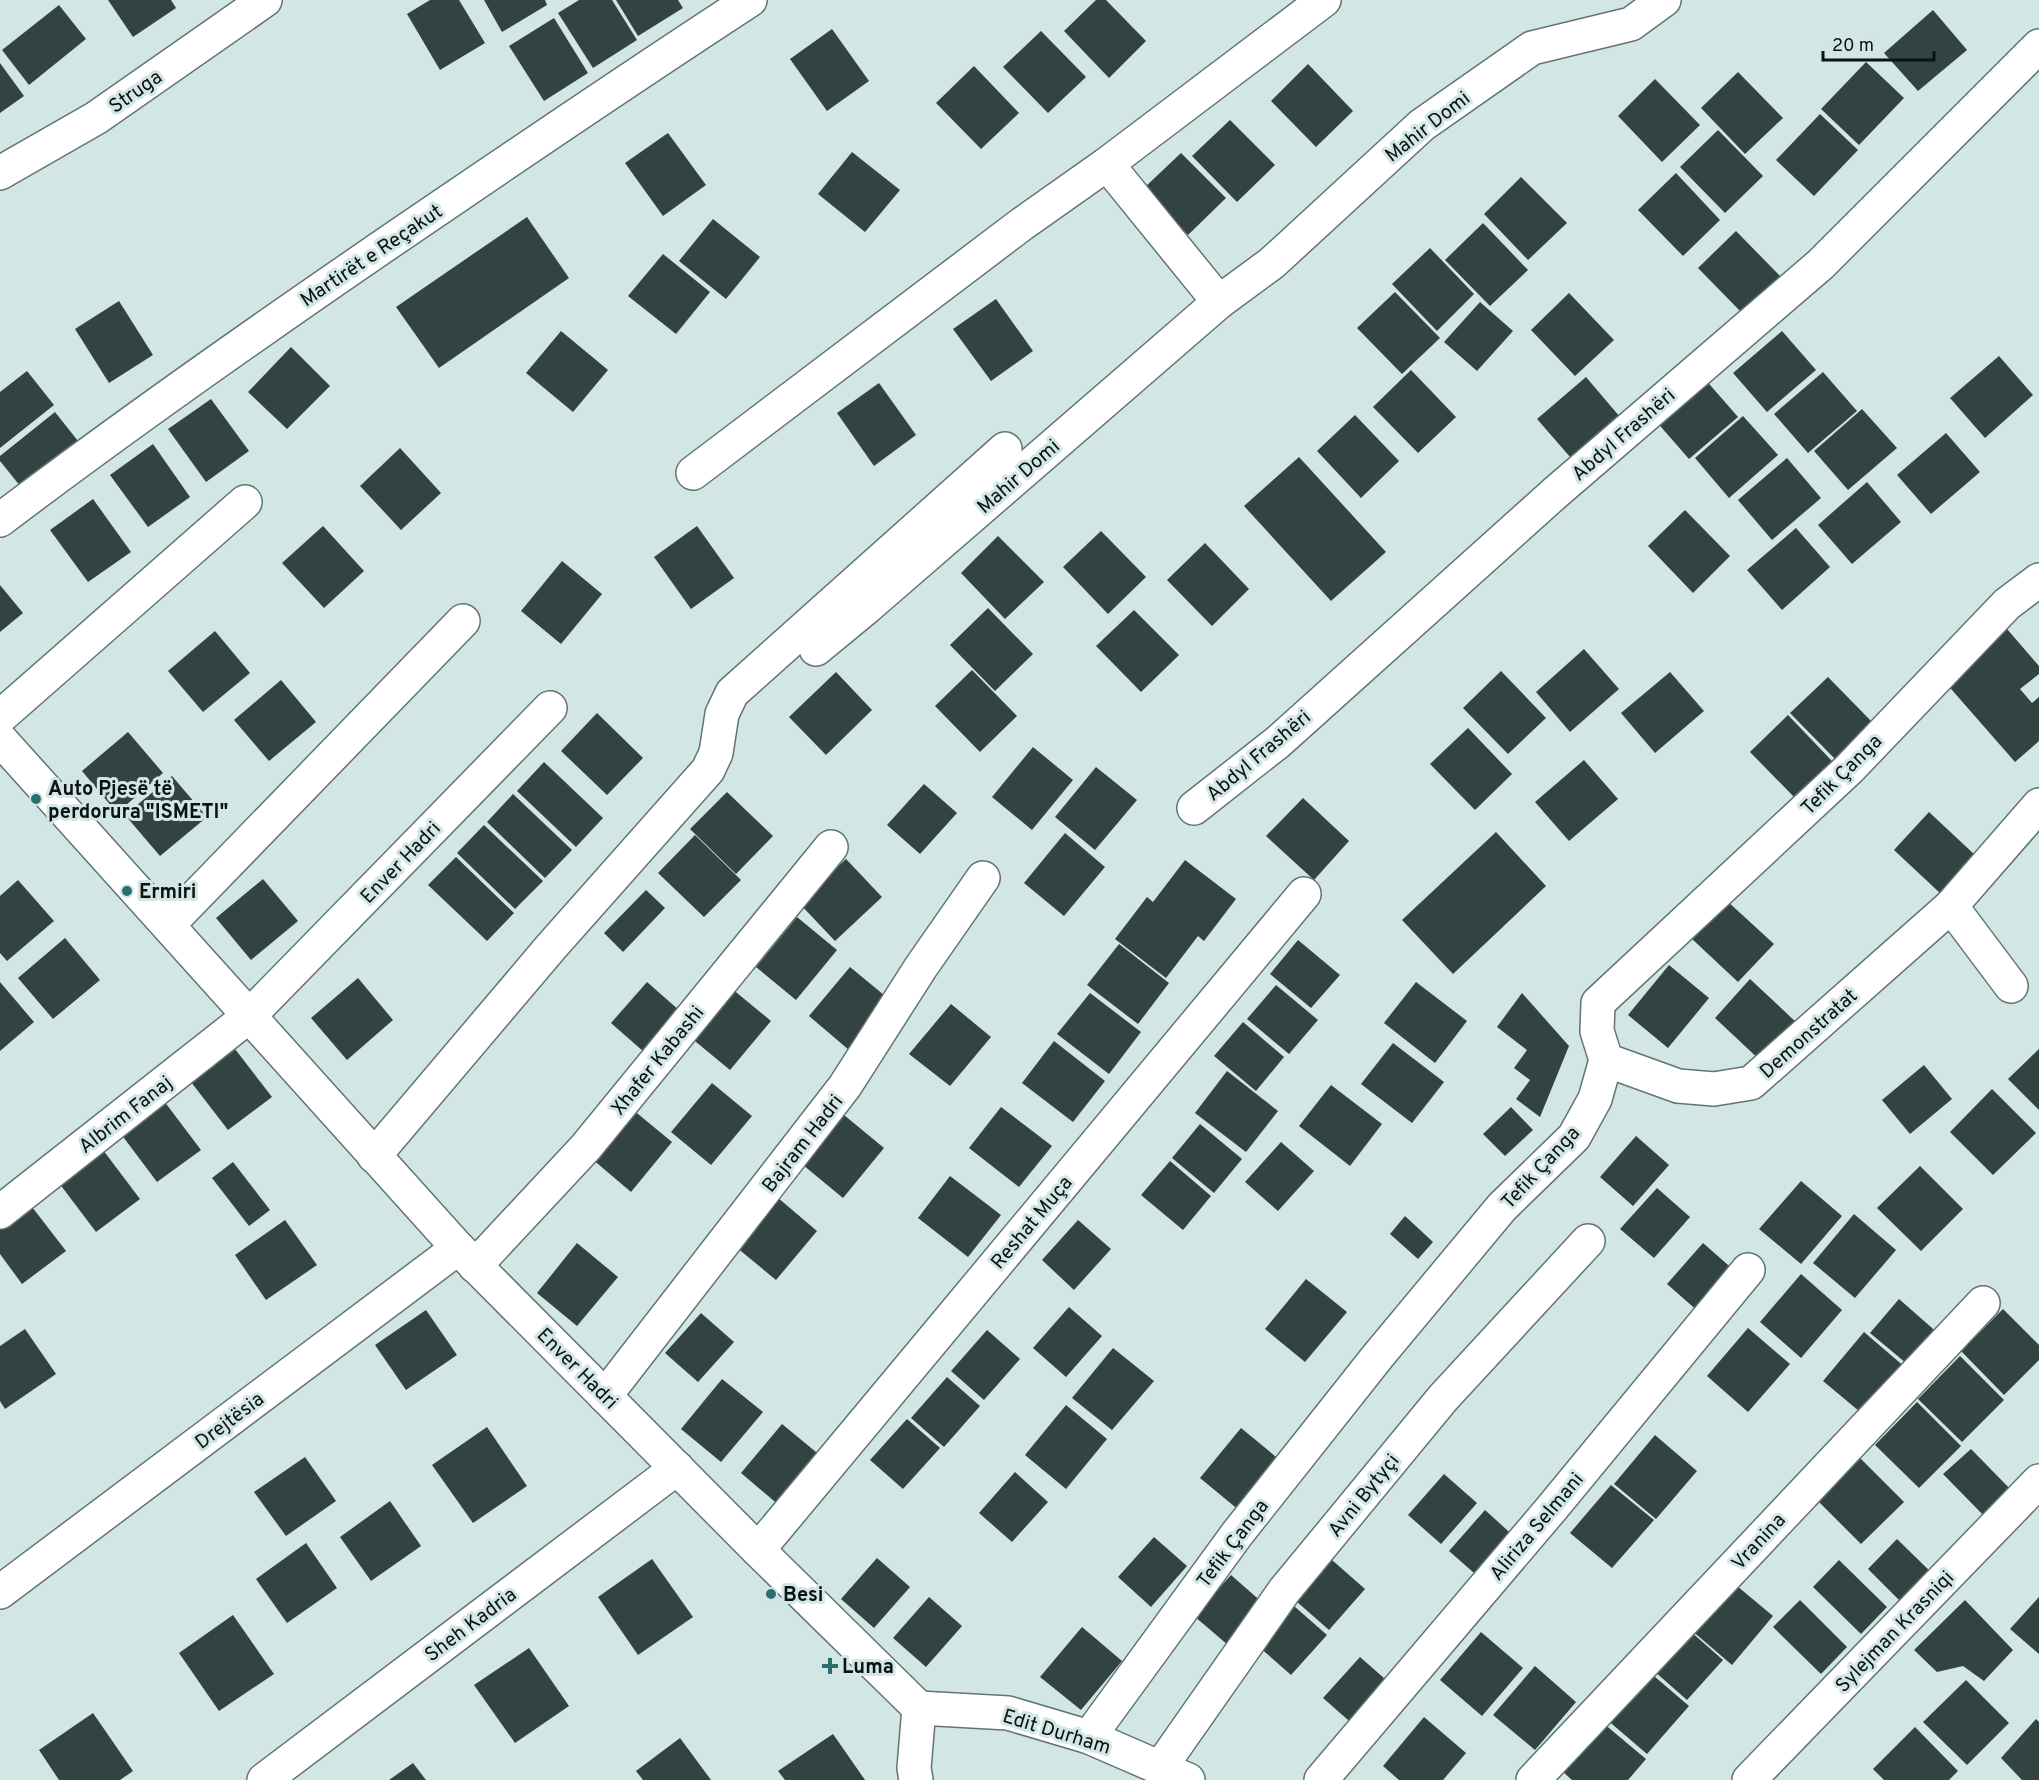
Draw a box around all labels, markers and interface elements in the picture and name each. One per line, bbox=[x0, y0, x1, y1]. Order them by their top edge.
scale bar bbox=[1823, 24, 1934, 62]
text: 20 m bbox=[1832, 35, 1874, 58]
street label: Struga bbox=[104, 65, 168, 120]
street label: Mahir Domi bbox=[1380, 86, 1476, 169]
street label: Martirët e Reçakut bbox=[296, 199, 448, 314]
street label: Abdyl Frashëri bbox=[1567, 383, 1682, 488]
street label: Mahir Domi bbox=[973, 434, 1066, 521]
street label: Abdyl Frashëri bbox=[1201, 705, 1317, 808]
street label: Tefik Çanga bbox=[1796, 729, 1889, 822]
place label: Auto Pjesë të perdorura "ISMETI" bbox=[48, 777, 228, 826]
marker: Auto Pjesë të perdorura "ISMETI" bbox=[29, 792, 43, 806]
street label: Enver Hadri bbox=[356, 817, 447, 910]
place label: Ermiri bbox=[139, 880, 197, 906]
marker: Ermiri bbox=[120, 884, 134, 898]
street label: Demonstratat bbox=[1755, 984, 1864, 1085]
street label: Xhafer Kabashi bbox=[606, 1001, 711, 1122]
street label: Albrim Fanaj bbox=[74, 1071, 178, 1160]
street label: Bajram Hadri bbox=[757, 1090, 850, 1199]
street label: Tefik Çanga bbox=[1496, 1121, 1587, 1215]
street label: Reshat Muça bbox=[986, 1171, 1079, 1275]
street label: Enver Hadri bbox=[530, 1323, 623, 1416]
street label: Drejtësia bbox=[190, 1387, 270, 1456]
street label: Avni Bytyçi bbox=[1323, 1449, 1406, 1543]
street label: Aliriza Selmani bbox=[1485, 1468, 1590, 1587]
street label: Tefik Çanga bbox=[1192, 1495, 1275, 1594]
street label: Vranina bbox=[1727, 1508, 1792, 1576]
street label: Sylejman Krasniqi bbox=[1830, 1566, 1960, 1699]
street label: Sheh Kadria bbox=[420, 1583, 522, 1669]
place label: Besi bbox=[783, 1583, 823, 1609]
marker: Besi bbox=[764, 1587, 778, 1601]
place label: Luma bbox=[842, 1655, 894, 1681]
marker: Luma bbox=[823, 1659, 837, 1673]
street label: Edit Durham bbox=[999, 1704, 1114, 1762]

